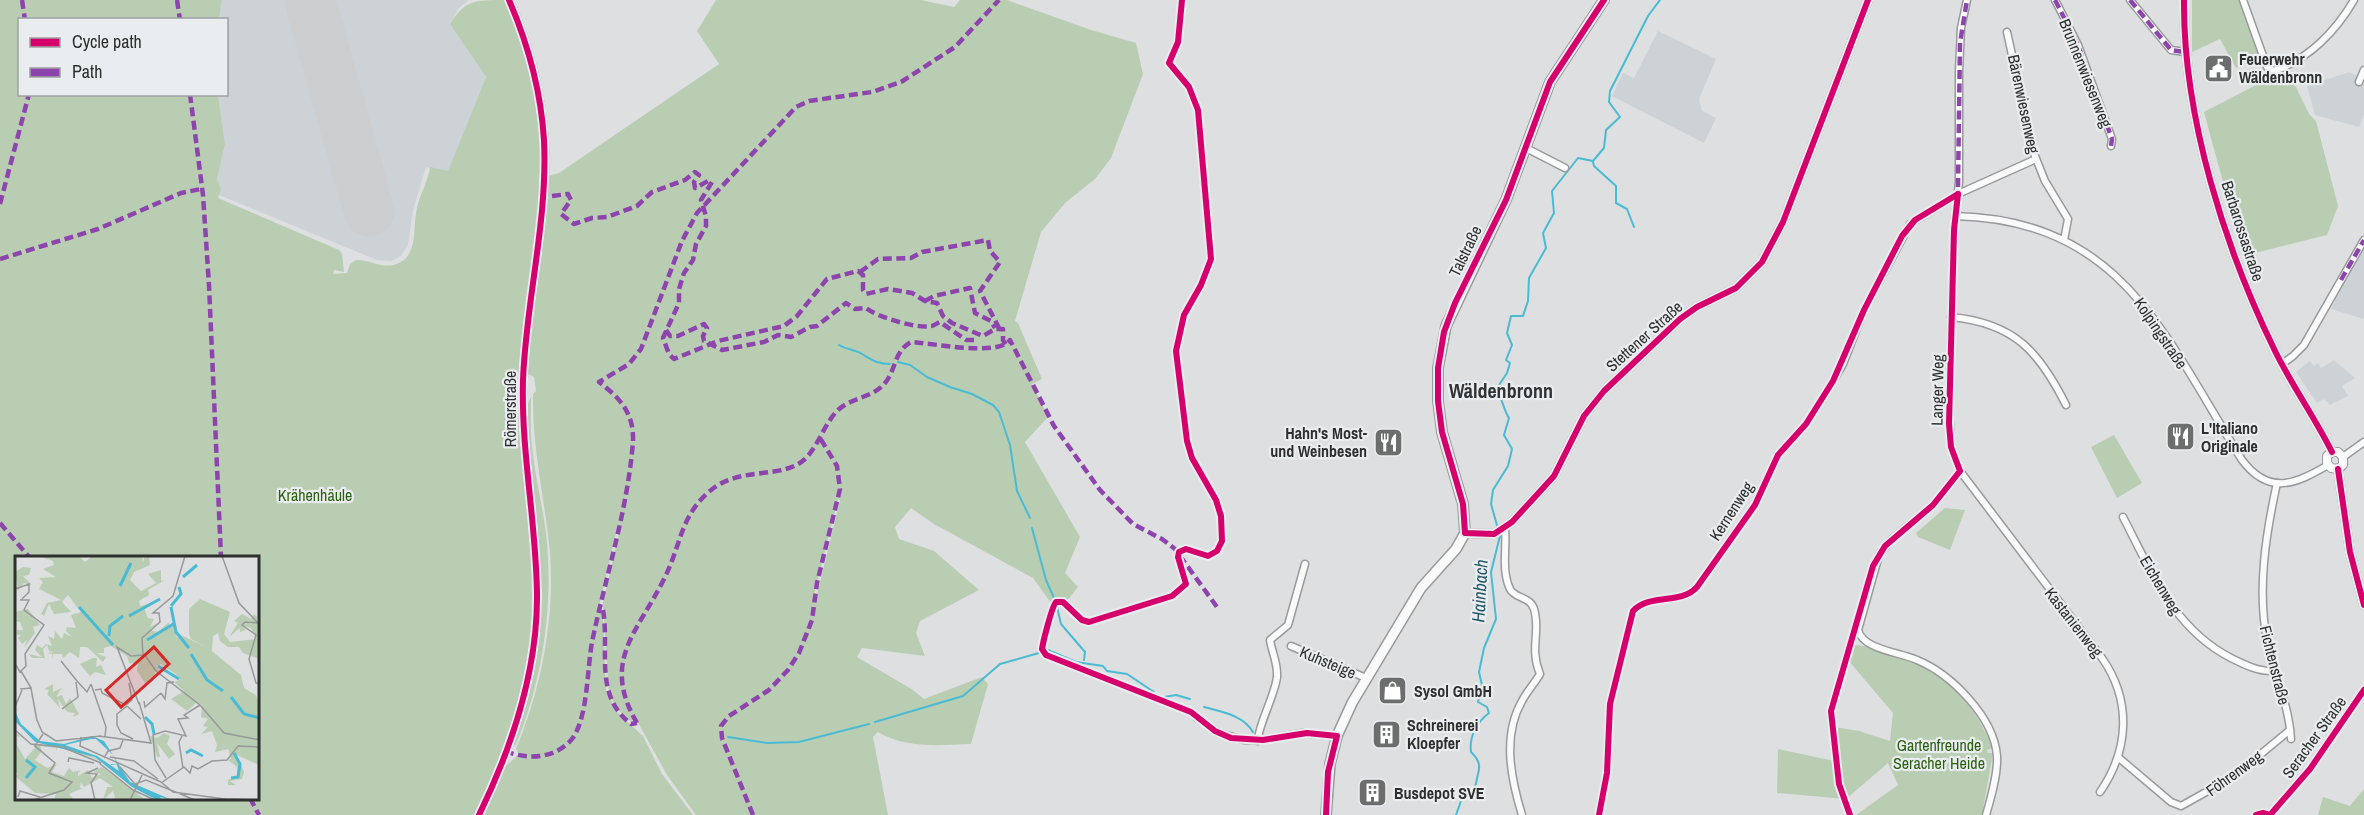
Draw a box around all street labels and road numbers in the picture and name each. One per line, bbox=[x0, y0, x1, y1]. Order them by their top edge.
street label: Brunnenwiesenweg bbox=[2054, 15, 2118, 131]
street label: Bärenwiesenweg bbox=[2003, 52, 2045, 156]
street label: Barbarossastraße bbox=[2216, 178, 2270, 284]
street label: Talstraße bbox=[1443, 222, 1487, 280]
street label: Kolpingstraße bbox=[2129, 293, 2193, 373]
street label: Stettener Straße bbox=[1601, 296, 1687, 376]
street label: Langer Weg bbox=[1925, 353, 1949, 426]
street label: Römerstraße bbox=[499, 371, 521, 447]
street label: Kernenweg bbox=[1704, 477, 1759, 545]
street label: Eichenweg bbox=[2135, 552, 2188, 619]
street label: Kastanienweg bbox=[2040, 582, 2109, 662]
street label: Fichtenstraße bbox=[2255, 623, 2295, 707]
street label: Kuhsteige bbox=[1297, 640, 1359, 684]
street label: Seracher Straße bbox=[2277, 692, 2351, 782]
street label: Föhrenweg bbox=[2201, 745, 2267, 801]

